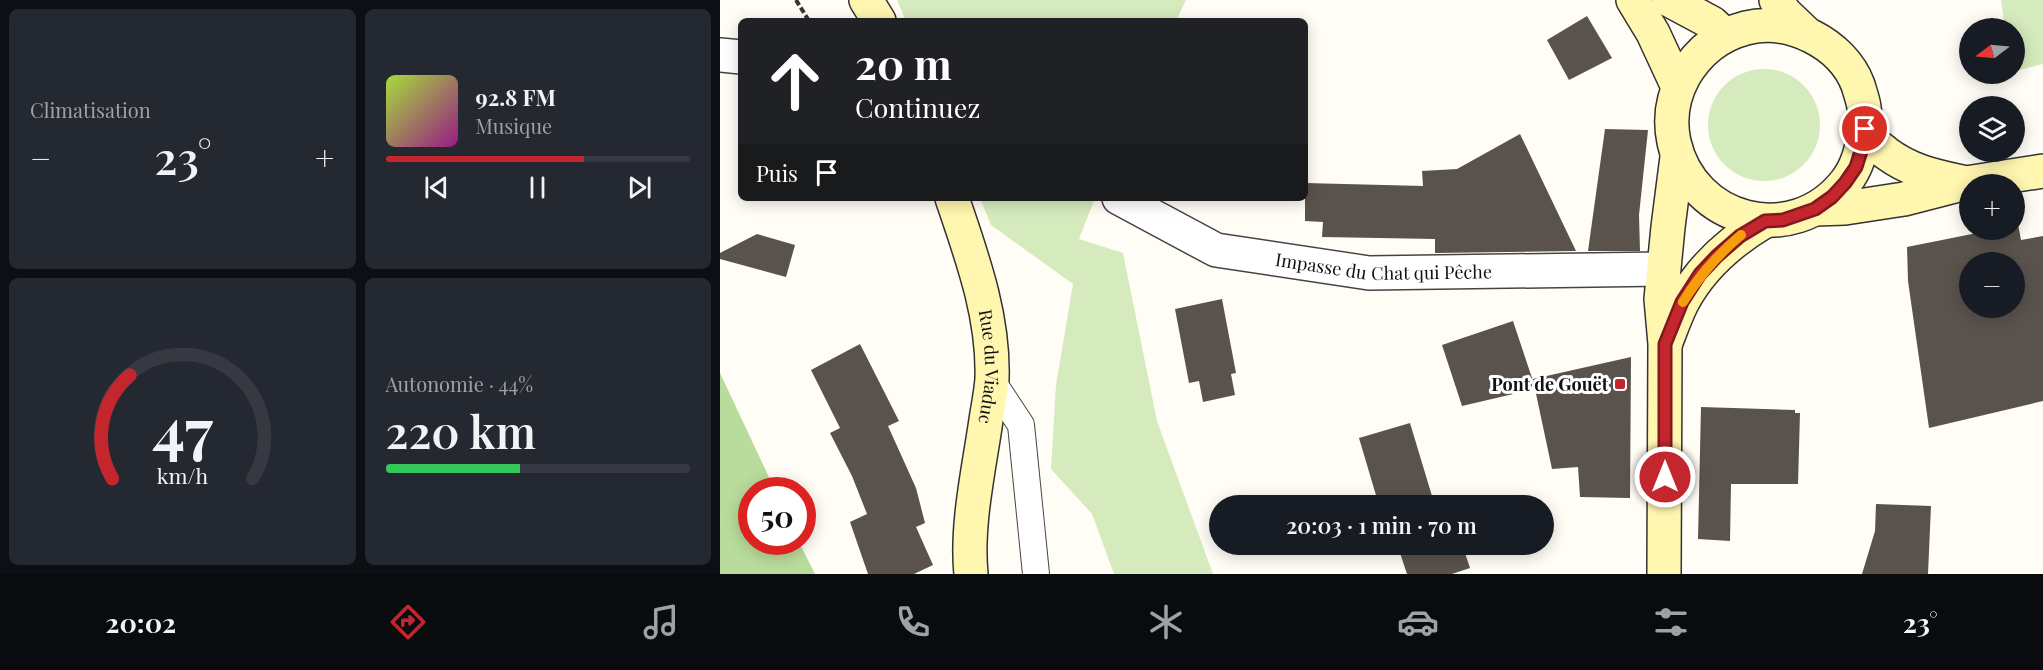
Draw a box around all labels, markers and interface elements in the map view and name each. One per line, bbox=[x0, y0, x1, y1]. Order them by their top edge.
north arrow bbox=[1959, 18, 2025, 84]
map controls bbox=[1959, 18, 2025, 318]
text: 20 m bbox=[855, 35, 952, 91]
icon: ahead bbox=[756, 42, 834, 120]
text: 92.8 FM bbox=[476, 82, 556, 112]
text: Continuez bbox=[855, 89, 980, 125]
text: Climatisation bbox=[30, 96, 151, 123]
button: layers bbox=[1959, 96, 2025, 162]
pin bbox=[1839, 103, 1890, 154]
text: Musique bbox=[476, 112, 552, 139]
icon: arrive bbox=[1848, 112, 1881, 145]
text: 23° bbox=[155, 126, 212, 186]
text: − bbox=[30, 135, 51, 179]
text: + bbox=[315, 135, 334, 179]
icon: arrive bbox=[810, 156, 843, 189]
text: Puis bbox=[756, 158, 798, 188]
icon: previous bbox=[420, 171, 453, 204]
icon: pause bbox=[521, 171, 554, 204]
icon: next bbox=[623, 171, 656, 204]
button: + bbox=[1959, 174, 2025, 240]
street label: Impasse du Chat qui Pêche bbox=[1274, 247, 1492, 285]
button: − bbox=[1959, 252, 2025, 318]
street label: Rue du Viaduc bbox=[974, 307, 1004, 426]
text: Autonomie · 44% bbox=[386, 370, 533, 397]
place label: Pont de Gouët bbox=[1491, 372, 1609, 396]
marker: Pont de Gouët bbox=[1613, 377, 1627, 391]
text: 47 bbox=[152, 385, 213, 469]
text: 220 km bbox=[386, 400, 536, 460]
position arrow bbox=[1633, 445, 1697, 509]
text: km/h bbox=[157, 461, 208, 489]
speed limit sign: 50 bbox=[738, 477, 816, 555]
text: 20:03 · 1 min · 70 m bbox=[1286, 510, 1477, 540]
icon: directions bbox=[387, 601, 429, 643]
icon: music bbox=[640, 601, 682, 643]
icon: phone bbox=[892, 601, 934, 643]
icon: climate bbox=[1145, 601, 1187, 643]
icon: car bbox=[1397, 601, 1439, 643]
icon: filters bbox=[1650, 601, 1692, 643]
text: 20:02 bbox=[105, 604, 176, 640]
text: 23° bbox=[1903, 604, 1938, 640]

